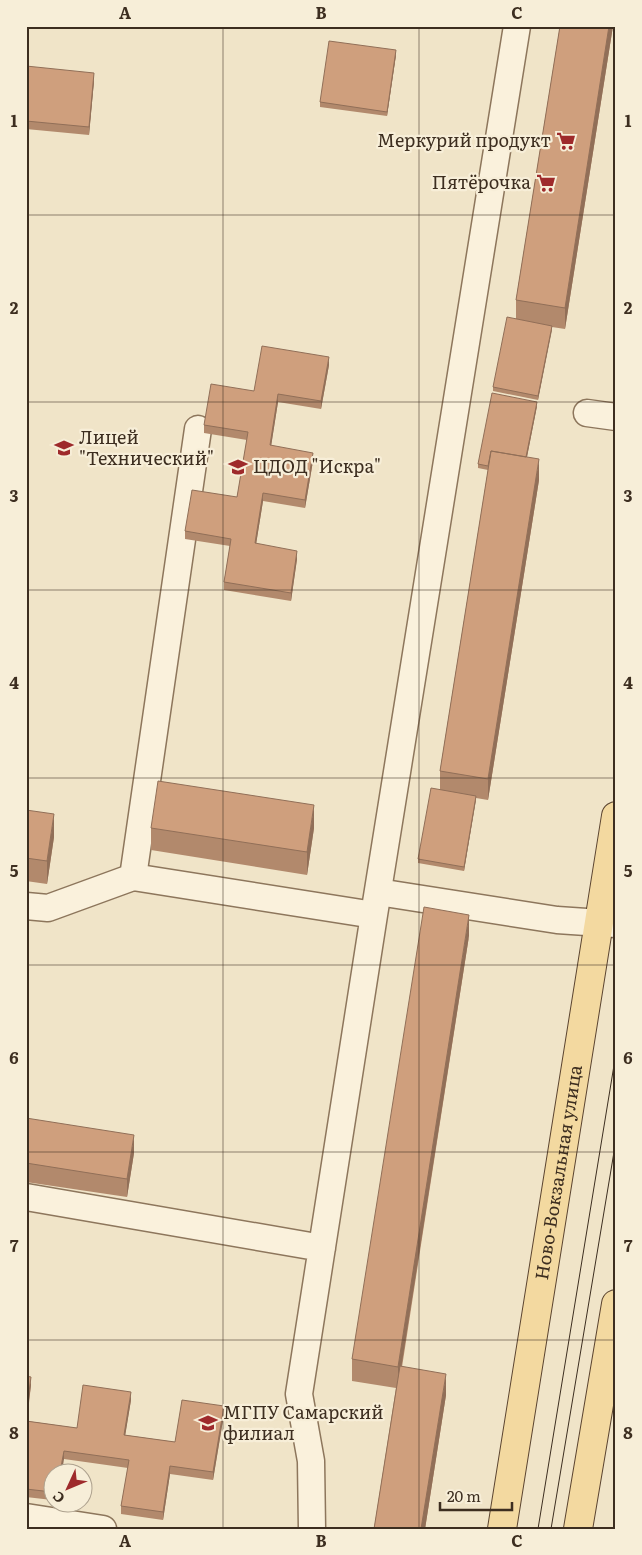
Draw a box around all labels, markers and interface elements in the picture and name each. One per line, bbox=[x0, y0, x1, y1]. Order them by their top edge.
text: A bbox=[119, 0, 131, 24]
text: B bbox=[315, 0, 327, 24]
text: C bbox=[511, 0, 523, 24]
text: 1 bbox=[11, 108, 18, 132]
text: 1 bbox=[625, 108, 632, 132]
place label: Меркурий продукт bbox=[377, 126, 551, 153]
supermarket icon: Меркурий продукт bbox=[555, 130, 577, 152]
place label: Пятёрочка bbox=[432, 168, 531, 195]
supermarket icon: Пятёрочка bbox=[535, 172, 557, 194]
text: 2 bbox=[10, 295, 19, 319]
text: 2 bbox=[624, 295, 633, 319]
place label: Лицей "Технический" bbox=[79, 423, 214, 471]
school or university icon: Лицей "Технический" bbox=[53, 437, 75, 459]
place label: ЦДОД "Искра" bbox=[253, 452, 381, 479]
school or university icon: ЦДОД "Искра" bbox=[227, 456, 249, 478]
text: 3 bbox=[10, 483, 19, 507]
text: 3 bbox=[624, 483, 633, 507]
text: 4 bbox=[9, 670, 19, 694]
text: 4 bbox=[623, 670, 633, 694]
text: 5 bbox=[10, 858, 19, 882]
text: 5 bbox=[624, 858, 633, 882]
text: 6 bbox=[9, 1045, 19, 1069]
text: 6 bbox=[623, 1045, 633, 1069]
street label: Ново-Вокзальная улица bbox=[527, 1063, 588, 1282]
text: 7 bbox=[10, 1233, 19, 1257]
text: 7 bbox=[624, 1233, 633, 1257]
place label: МГПУ Самарский филиал bbox=[223, 1398, 383, 1446]
school or university icon: МГПУ Самарский филиал bbox=[197, 1412, 219, 1434]
text: 8 bbox=[9, 1420, 19, 1444]
text: 8 bbox=[623, 1420, 633, 1444]
north arrow bbox=[42, 1462, 92, 1512]
scale bar bbox=[440, 1480, 512, 1512]
text: 20 m bbox=[447, 1484, 481, 1507]
text: С bbox=[47, 1487, 69, 1508]
text: A bbox=[119, 1528, 131, 1552]
text: B bbox=[315, 1528, 327, 1552]
text: C bbox=[511, 1528, 523, 1552]

